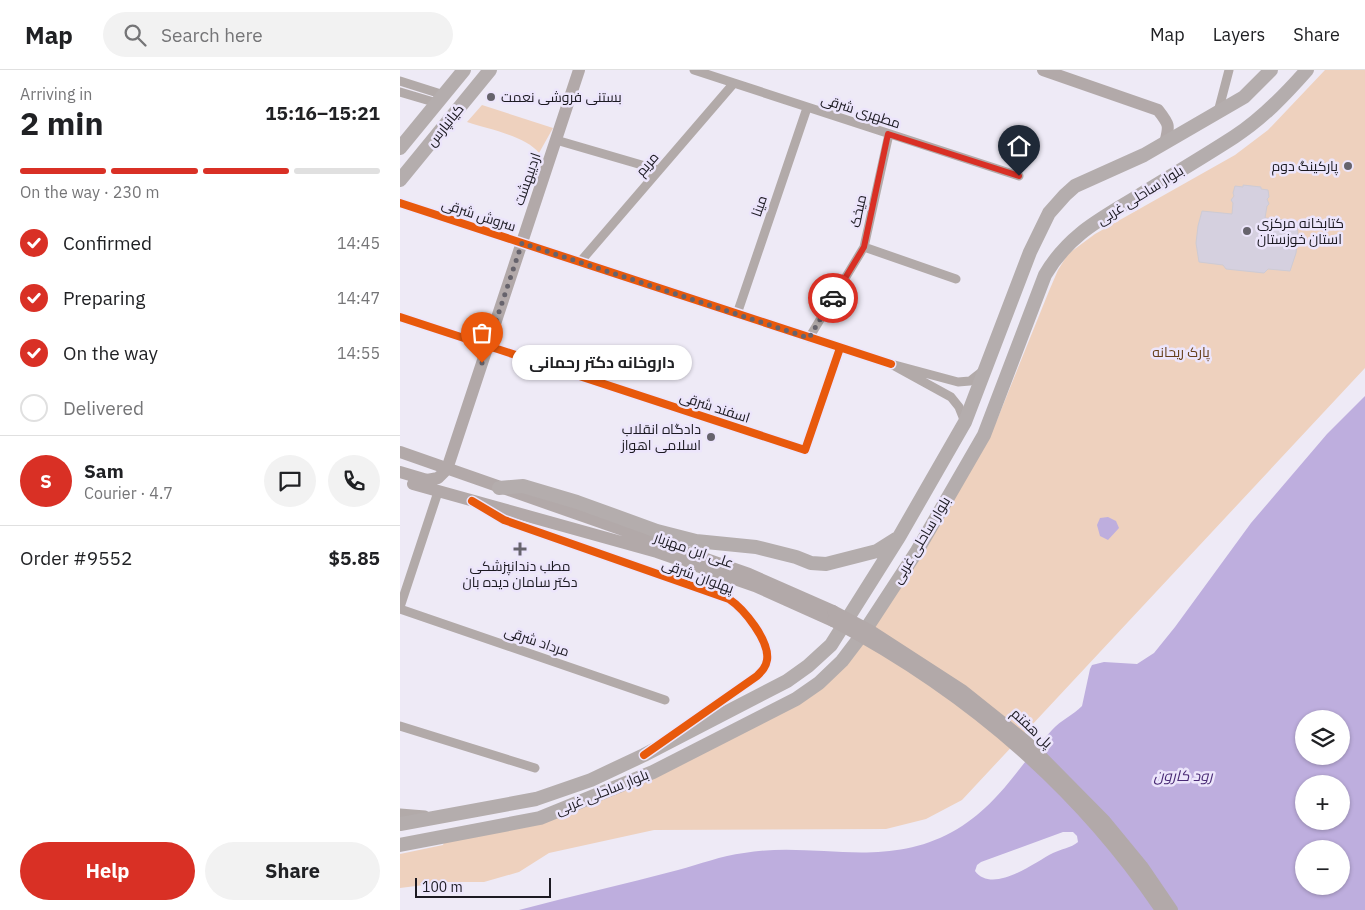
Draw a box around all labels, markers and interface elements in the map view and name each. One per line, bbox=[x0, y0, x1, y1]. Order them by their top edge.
search box bbox=[103, 12, 453, 57]
text: Map bbox=[25, 19, 73, 51]
icon: search bbox=[121, 21, 149, 49]
text: Search here bbox=[161, 23, 263, 47]
text: Map bbox=[1150, 23, 1185, 46]
text: Layers bbox=[1213, 23, 1265, 46]
text: Share bbox=[1293, 23, 1340, 46]
text: Arriving in bbox=[20, 84, 92, 104]
place label: بستنی فروشی نعمت bbox=[501, 88, 622, 106]
street label: مطهری شرقی bbox=[819, 90, 903, 132]
marker: بستنی فروشی نعمت bbox=[485, 91, 497, 103]
street label: کیانپارس bbox=[422, 100, 468, 151]
text: 15:16–15:21 bbox=[265, 101, 380, 125]
text: 2 min bbox=[20, 102, 104, 144]
pin bbox=[998, 125, 1040, 176]
icon: home bbox=[1005, 132, 1033, 160]
street label: مریم bbox=[632, 148, 663, 180]
street label: اردیبهشت bbox=[510, 150, 544, 208]
place label: پارکینگ دوم bbox=[1272, 157, 1338, 176]
marker: پارکینگ دوم bbox=[1342, 160, 1354, 172]
street label: بلوار ساحلی غربی bbox=[1093, 161, 1187, 229]
text: On the way · 230 m bbox=[20, 182, 159, 202]
street label: مینا bbox=[747, 193, 771, 219]
street label: میخک bbox=[846, 193, 870, 229]
street label: سروش شرقی bbox=[440, 195, 518, 235]
place label: کتابخانه مرکزی استان خوزستان bbox=[1257, 214, 1344, 248]
marker: کتابخانه مرکزی استان خوزستان bbox=[1241, 225, 1253, 237]
icon: check bbox=[20, 229, 48, 257]
text: Confirmed bbox=[63, 231, 152, 255]
text: 14:45 bbox=[337, 233, 380, 253]
courier bbox=[808, 273, 858, 323]
icon: check bbox=[20, 284, 48, 312]
icon: car bbox=[819, 284, 847, 312]
text: Preparing bbox=[63, 286, 145, 310]
text: 14:47 bbox=[337, 288, 380, 308]
pin bbox=[461, 312, 503, 363]
icon: bag bbox=[468, 319, 496, 347]
icon: check bbox=[20, 339, 48, 367]
text: On the way bbox=[63, 341, 158, 365]
text: 14:55 bbox=[337, 343, 380, 363]
park label: پارک ریحانه bbox=[1152, 343, 1210, 362]
callout: داروخانه دکتر رحمانی bbox=[512, 346, 692, 380]
text: داروخانه دکتر رحمانی bbox=[529, 352, 675, 372]
street label: اسفند شرقی bbox=[678, 387, 752, 427]
text: Delivered bbox=[63, 396, 144, 420]
place label: دادگاه انقلاب اسلامی اهواز bbox=[620, 420, 701, 454]
marker: دادگاه انقلاب اسلامی اهواز bbox=[705, 431, 717, 443]
button: chat bbox=[264, 455, 316, 507]
button: phone bbox=[328, 455, 380, 507]
text: Sam bbox=[84, 459, 124, 483]
text: S bbox=[40, 469, 52, 493]
text: Courier · 4.7 bbox=[84, 483, 173, 503]
street label: بلوار ساحلی غربی bbox=[888, 493, 954, 587]
street label: علی ابن مهزیار bbox=[651, 528, 736, 572]
marker: مطب دندانپزشکی دکتر سامان دیده بان bbox=[513, 542, 527, 556]
text: Order #9552 bbox=[20, 546, 132, 570]
text: $5.85 bbox=[328, 546, 380, 570]
street label: پهلوان شرقی bbox=[659, 555, 737, 598]
place label: مطب دندانپزشکی دکتر سامان دیده بان bbox=[462, 557, 578, 591]
street label: مرداد شرقی bbox=[502, 622, 572, 660]
street label: پل هفتم bbox=[1007, 704, 1057, 753]
map controls bbox=[1295, 710, 1350, 895]
button: layers bbox=[1295, 710, 1350, 765]
street label: بلوار ساحلی غربی bbox=[553, 765, 651, 819]
water label: رود کارون bbox=[1154, 766, 1213, 785]
button: + bbox=[1295, 775, 1350, 830]
button: − bbox=[1295, 840, 1350, 895]
button: Help bbox=[20, 842, 195, 900]
button: Share bbox=[205, 842, 380, 900]
scale bar bbox=[415, 875, 551, 898]
text: 100 m bbox=[422, 878, 463, 896]

